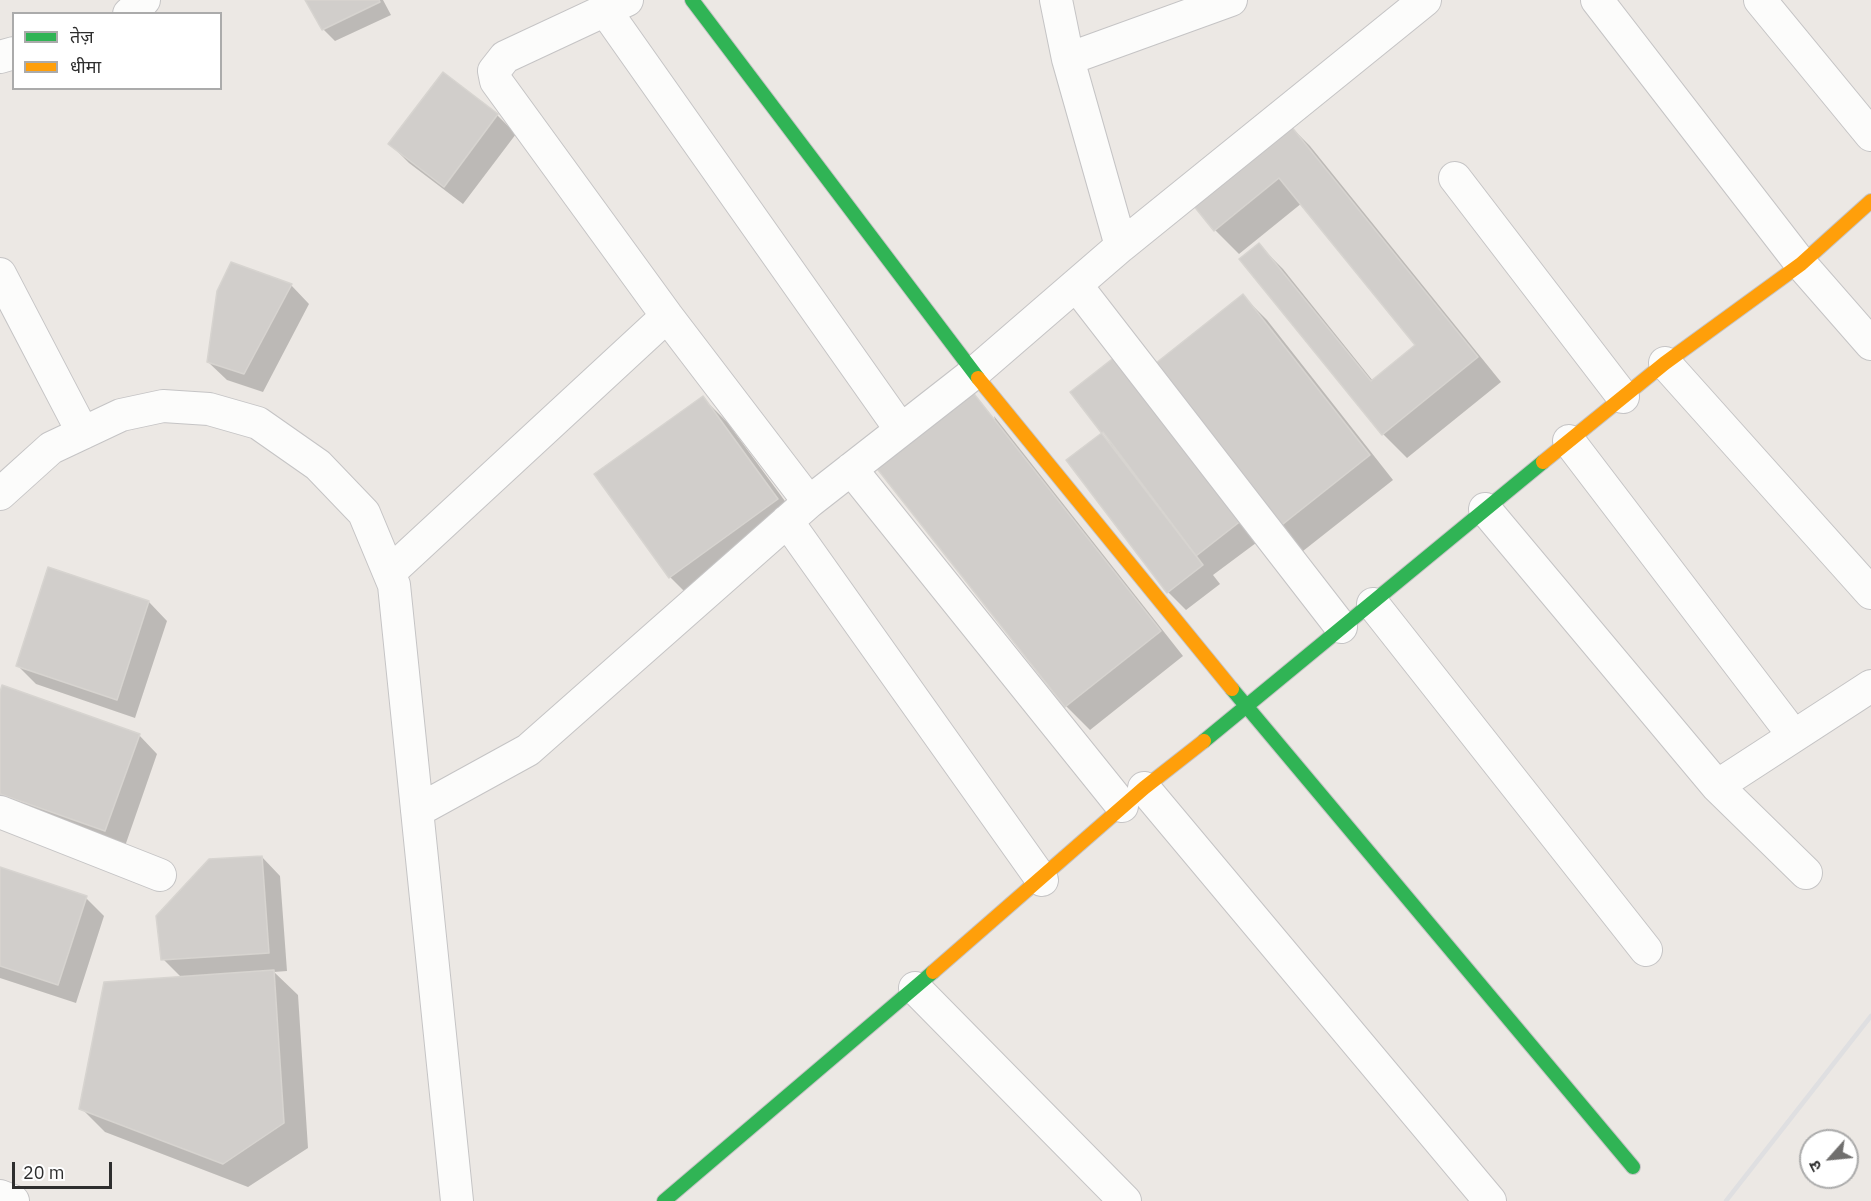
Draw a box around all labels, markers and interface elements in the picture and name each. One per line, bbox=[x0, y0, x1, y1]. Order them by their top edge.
legend bbox=[12, 12, 222, 90]
text: तेज़ bbox=[70, 25, 94, 48]
text: धीमा bbox=[70, 55, 101, 78]
north arrow bbox=[1799, 1129, 1859, 1189]
scale bar bbox=[15, 1150, 116, 1188]
text: उ bbox=[1804, 1158, 1826, 1175]
text: 20 m bbox=[23, 1161, 65, 1184]

